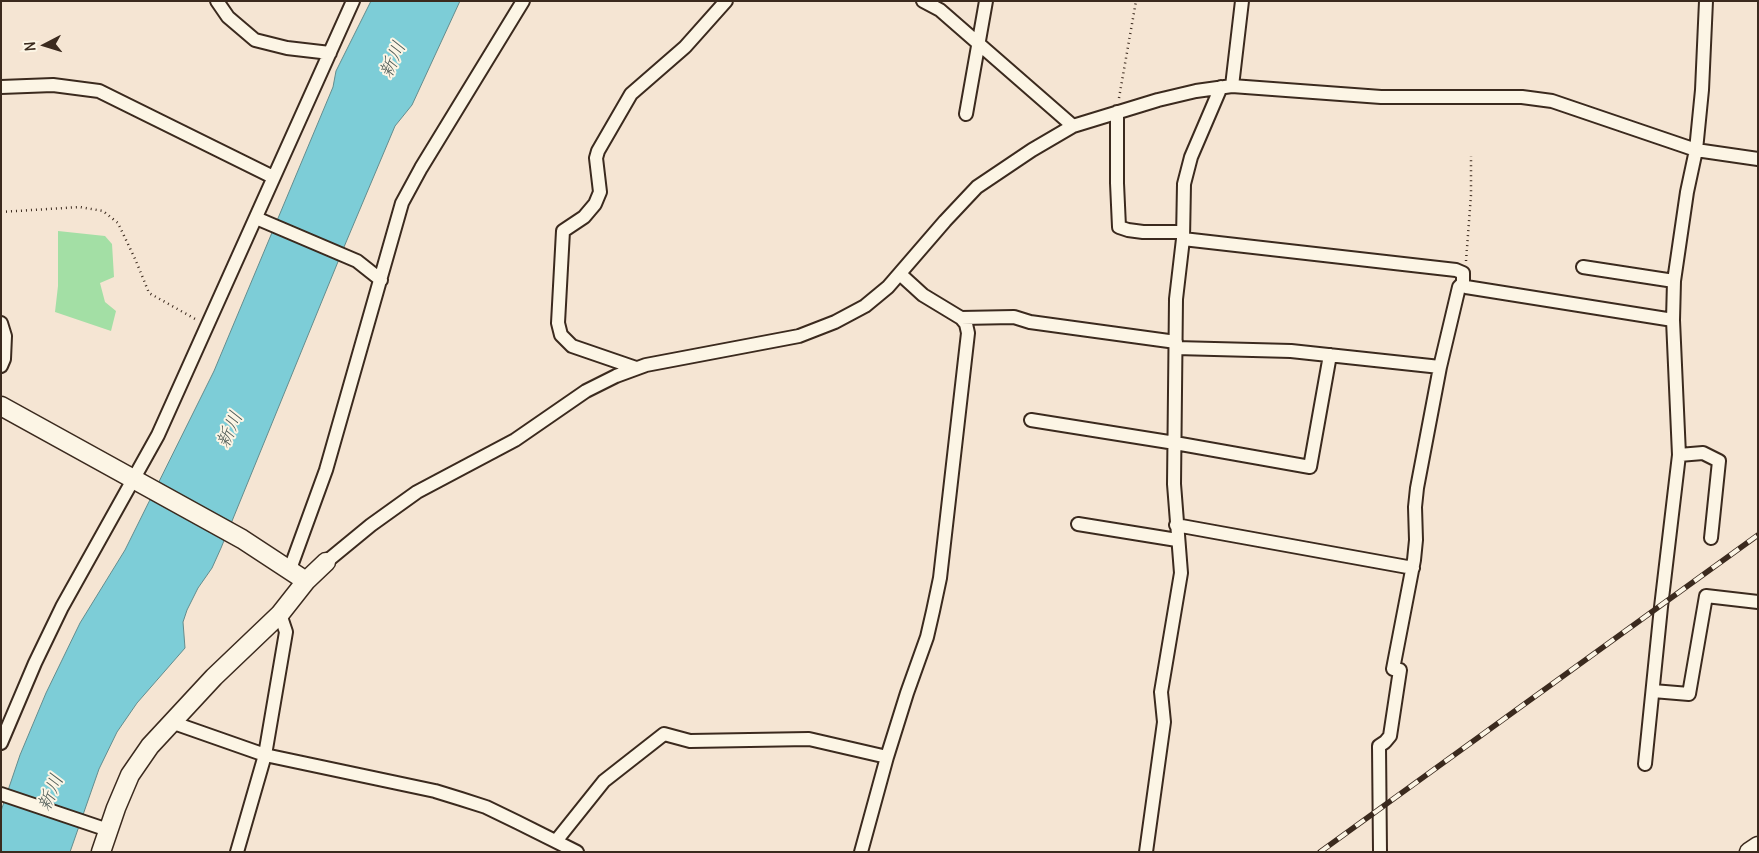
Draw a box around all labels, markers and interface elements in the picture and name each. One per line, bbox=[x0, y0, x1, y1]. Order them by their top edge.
north arrow bbox=[20, 20, 70, 70]
water label: 新川 bbox=[375, 38, 411, 82]
text: N bbox=[21, 41, 39, 52]
water label: 新川 bbox=[212, 408, 248, 452]
water label: 新川 bbox=[33, 771, 69, 815]

